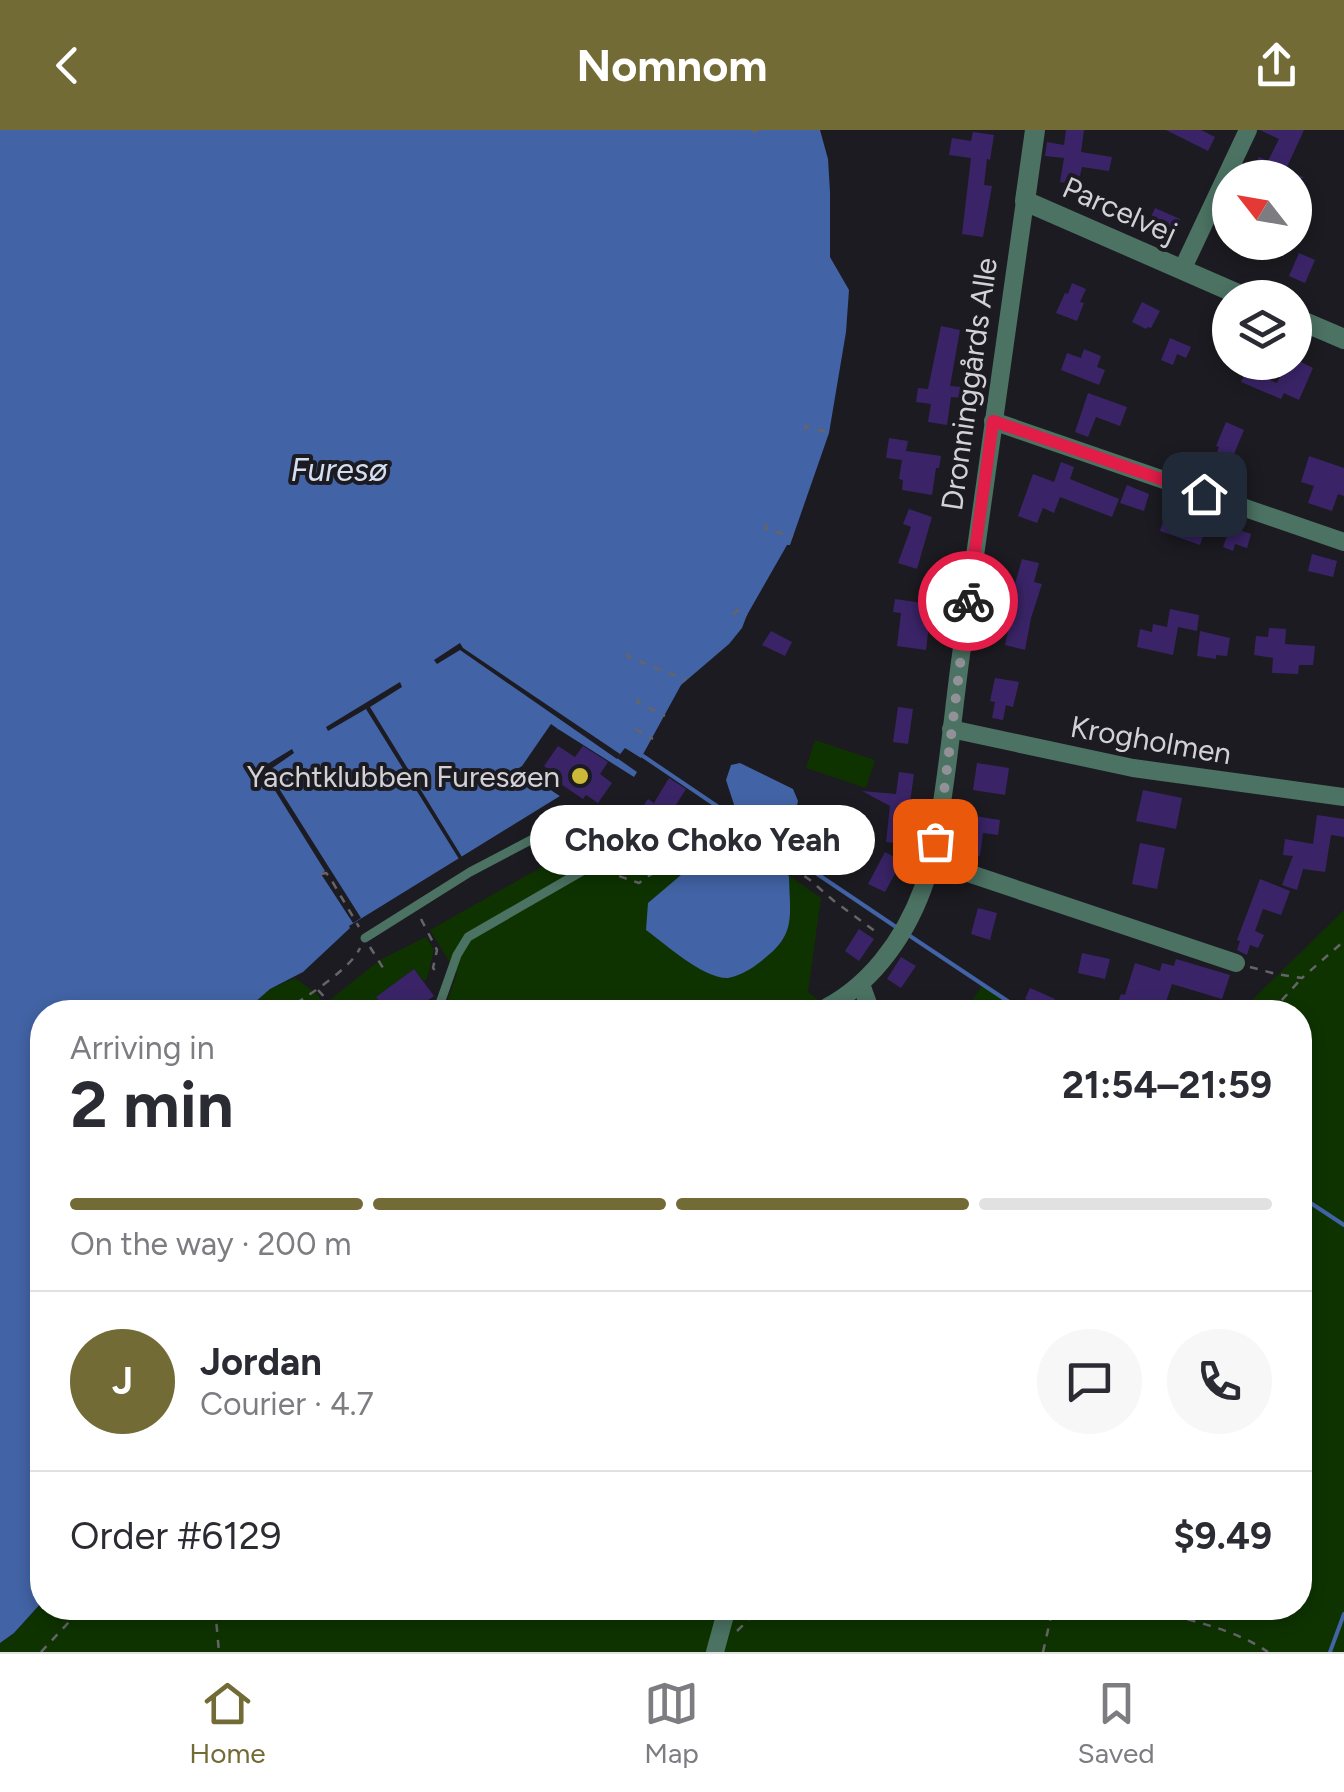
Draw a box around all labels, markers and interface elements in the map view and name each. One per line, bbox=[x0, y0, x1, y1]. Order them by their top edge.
icon: back bbox=[40, 38, 95, 93]
text: Nomnom bbox=[576, 38, 768, 92]
icon: share bbox=[1249, 38, 1304, 93]
north arrow bbox=[1212, 160, 1312, 260]
map controls bbox=[1212, 160, 1312, 380]
street label: Parcelvej bbox=[1057, 168, 1183, 252]
street label: Dronninggårds Alle bbox=[933, 255, 1005, 513]
button: layers bbox=[1212, 280, 1312, 380]
water label: Furesø bbox=[290, 451, 389, 489]
pin bbox=[1162, 452, 1247, 537]
icon: home bbox=[1177, 467, 1232, 522]
courier bbox=[918, 551, 1018, 651]
icon: bike bbox=[941, 574, 996, 629]
street label: Krogholmen bbox=[1068, 708, 1234, 772]
place label: Yachtklubben Furesøen bbox=[247, 758, 560, 795]
marker: Yachtklubben Furesøen bbox=[569, 765, 591, 787]
pin bbox=[893, 799, 978, 884]
callout: Choko Choko Yeah bbox=[530, 806, 875, 876]
icon: bag bbox=[908, 814, 963, 869]
text: Choko Choko Yeah bbox=[564, 821, 841, 859]
text: Arriving in bbox=[70, 1029, 215, 1067]
text: 21:54–21:59 bbox=[1062, 1062, 1272, 1108]
text: 2 min bbox=[70, 1065, 234, 1143]
text: On the way · 200 m bbox=[70, 1225, 352, 1263]
button: chat bbox=[1037, 1329, 1142, 1434]
button: phone bbox=[1167, 1329, 1272, 1434]
text: Jordan bbox=[200, 1339, 322, 1385]
text: J bbox=[112, 1358, 133, 1404]
text: Courier · 4.7 bbox=[200, 1385, 374, 1423]
text: Order #6129 bbox=[70, 1513, 281, 1559]
text: $9.49 bbox=[1173, 1513, 1272, 1559]
tab: Home bbox=[189, 1676, 266, 1770]
tab: Map bbox=[644, 1676, 699, 1770]
tab: Saved bbox=[1078, 1676, 1155, 1770]

